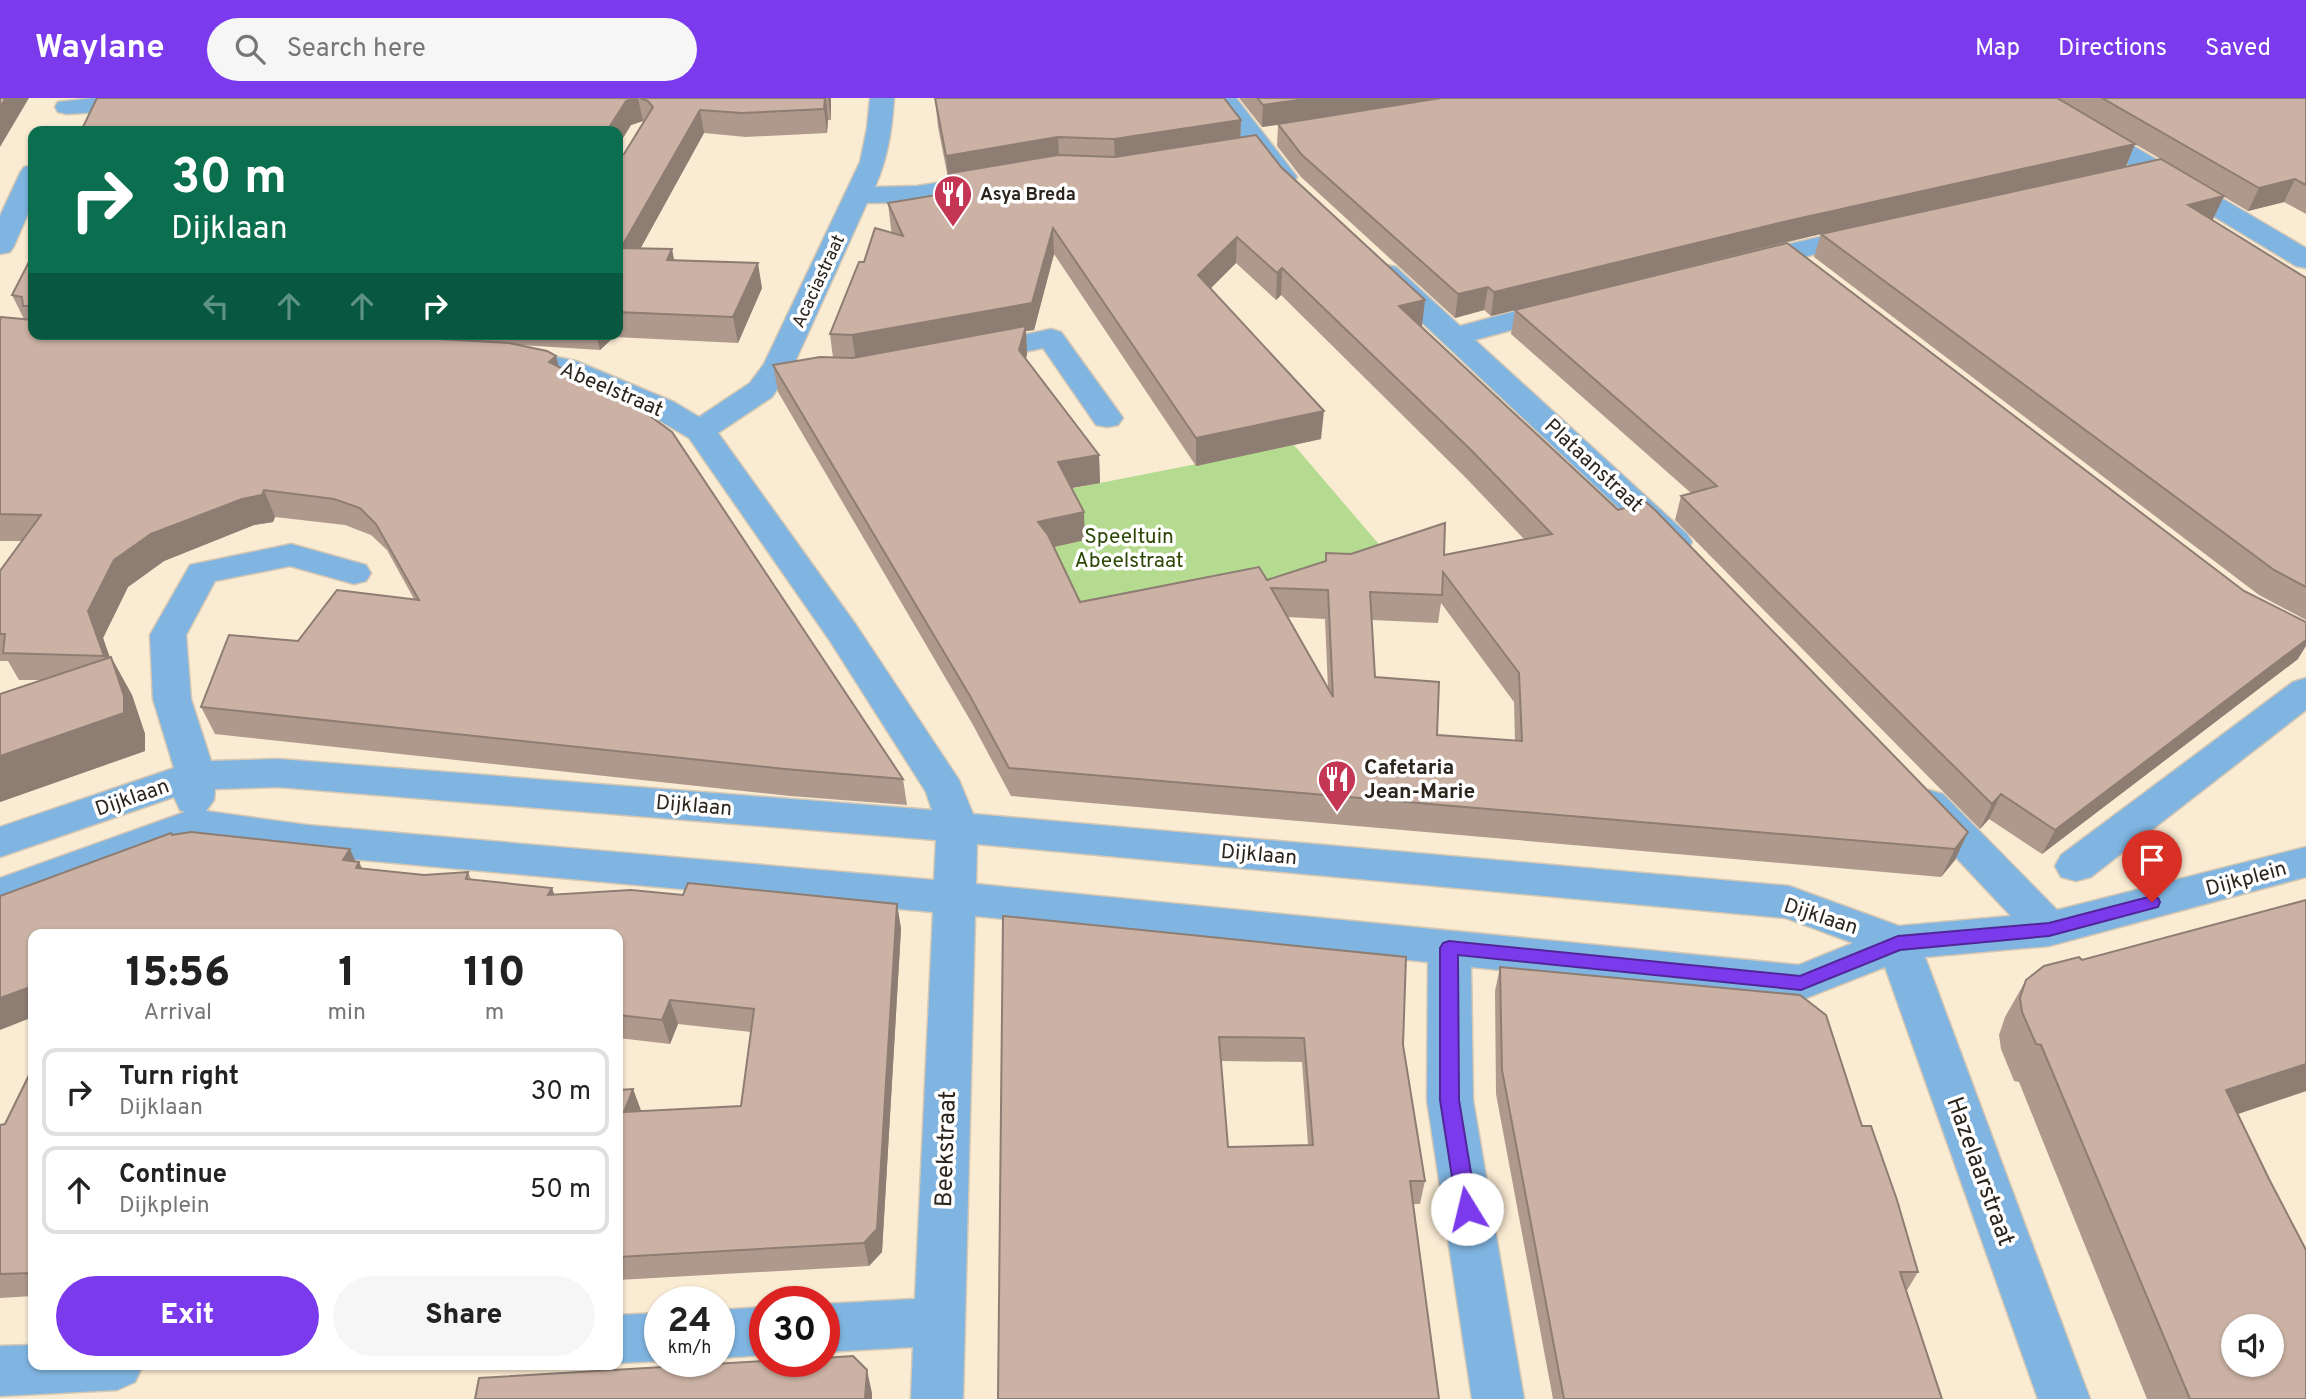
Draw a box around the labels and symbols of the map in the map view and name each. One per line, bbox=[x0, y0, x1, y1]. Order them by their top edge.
restaurant icon: Asya Breda bbox=[932, 173, 974, 228]
place label: Asya Breda bbox=[980, 184, 1076, 207]
street label: Acaciastraat bbox=[788, 231, 851, 332]
street label: Abeelstraat bbox=[556, 357, 667, 424]
street label: Plataanstraat bbox=[1538, 413, 1648, 519]
park label: Speeltuin Abeelstraat bbox=[1074, 524, 1184, 575]
place label: Cafetaria Jean-Marie bbox=[1364, 755, 1475, 806]
restaurant icon: Cafetaria Jean-Marie bbox=[1316, 758, 1358, 813]
street label: Dijklaan bbox=[92, 773, 173, 824]
street label: Dijklaan bbox=[655, 790, 733, 823]
pin bbox=[2122, 830, 2182, 902]
street label: Dijklaan bbox=[1220, 839, 1298, 872]
street label: Dijkplein bbox=[2203, 856, 2290, 903]
street label: Dijklaan bbox=[1780, 893, 1861, 942]
street label: Beekstraat bbox=[930, 1090, 964, 1208]
street label: Hazelaarstraat bbox=[1938, 1093, 2020, 1250]
position arrow bbox=[1430, 1172, 1504, 1246]
speed limit sign: 30 bbox=[749, 1286, 840, 1377]

